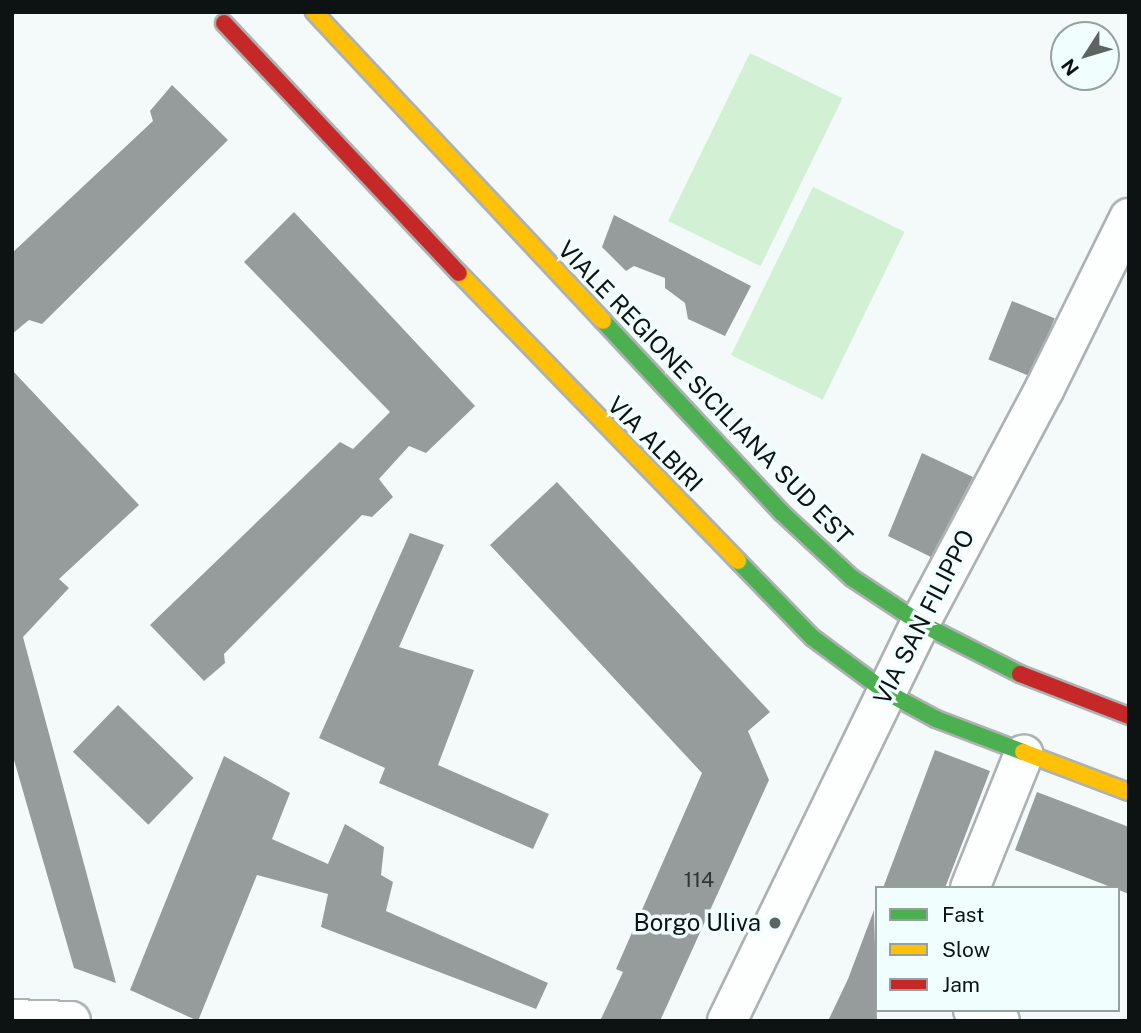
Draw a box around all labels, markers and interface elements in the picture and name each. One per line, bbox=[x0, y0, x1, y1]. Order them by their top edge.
north arrow bbox=[1050, 21, 1120, 91]
text: N bbox=[1057, 55, 1083, 80]
street label: VIALE REGIONE SICILIANA SUD EST bbox=[552, 235, 858, 551]
street label: VIA ALBIRI bbox=[601, 390, 709, 498]
street label: VIA SAN FILIPPO bbox=[867, 525, 981, 709]
house number: 114 bbox=[684, 867, 714, 893]
legend bbox=[875, 886, 1120, 1012]
text: Fast bbox=[942, 902, 984, 927]
place label: Borgo Uliva bbox=[633, 909, 761, 937]
marker: Borgo Uliva bbox=[767, 915, 783, 931]
text: Slow bbox=[942, 937, 990, 962]
text: Jam bbox=[942, 972, 980, 997]

